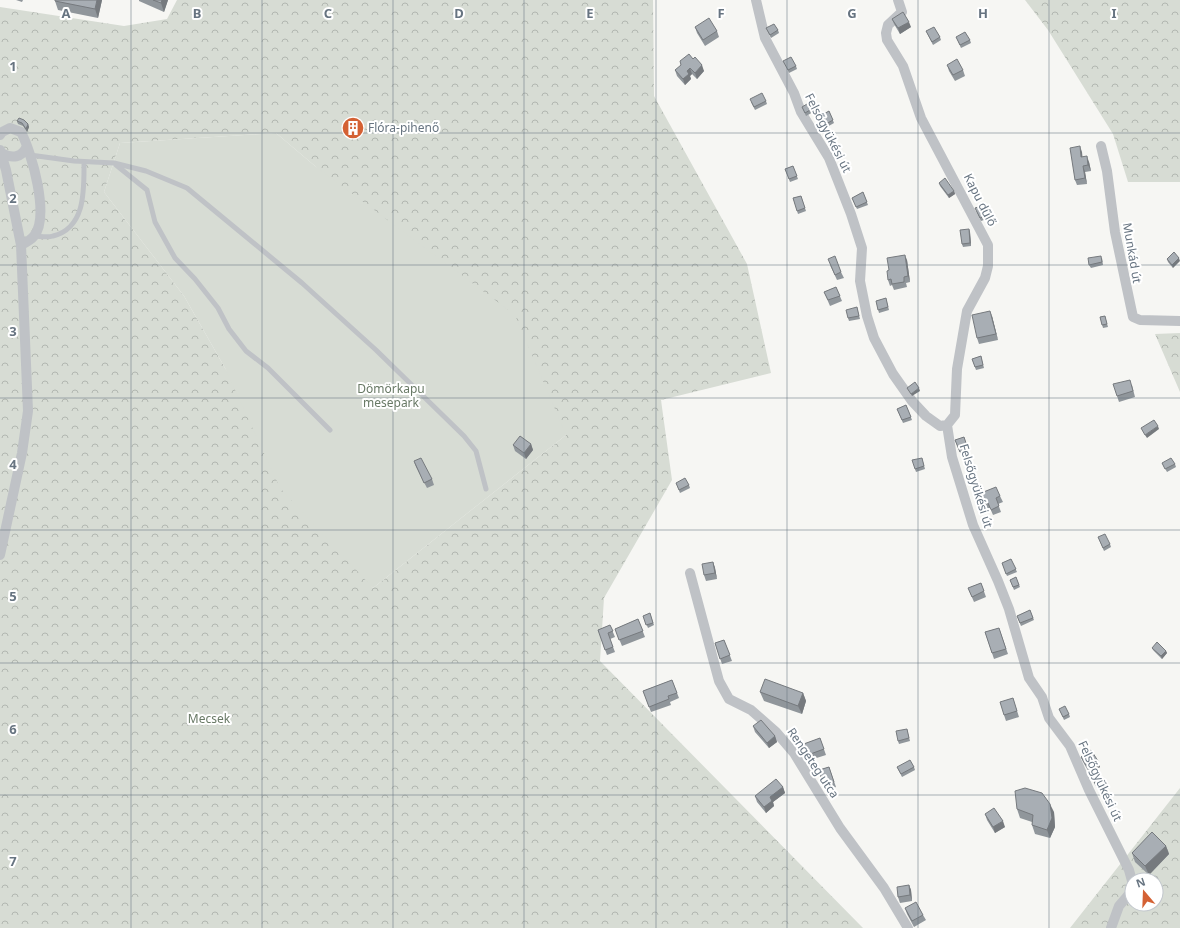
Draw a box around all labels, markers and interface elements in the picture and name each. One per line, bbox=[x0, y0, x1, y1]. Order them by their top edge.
text: A bbox=[62, 4, 71, 22]
text: B bbox=[193, 4, 201, 22]
text: C bbox=[324, 4, 332, 22]
text: D bbox=[454, 4, 464, 22]
text: E bbox=[586, 4, 594, 22]
text: F bbox=[717, 4, 725, 22]
text: G bbox=[847, 4, 857, 22]
text: H bbox=[978, 4, 988, 22]
text: I bbox=[1111, 4, 1117, 22]
text: 1 bbox=[9, 57, 17, 75]
street label: Felsőgyükési út bbox=[801, 90, 856, 176]
building icon: Flóra-pihenő bbox=[340, 115, 366, 141]
place label: Flóra-pihenő bbox=[368, 119, 439, 136]
street label: Kapu dűlő bbox=[960, 170, 1001, 229]
text: 2 bbox=[9, 189, 17, 207]
street label: Munkád út bbox=[1119, 221, 1146, 285]
text: 3 bbox=[9, 322, 17, 340]
park label: Dömörkapu mesepark bbox=[357, 380, 425, 411]
street label: Felsőgyükési út bbox=[956, 442, 998, 531]
text: 4 bbox=[9, 455, 17, 473]
text: 5 bbox=[9, 587, 17, 605]
park label: Mecsek bbox=[188, 710, 231, 727]
text: 6 bbox=[9, 720, 17, 738]
street label: Rengeteg utca bbox=[784, 724, 843, 801]
street label: Felsőgyükési út bbox=[1074, 738, 1127, 824]
text: 7 bbox=[9, 852, 17, 870]
north arrow bbox=[1124, 872, 1164, 912]
text: N bbox=[1134, 874, 1147, 891]

